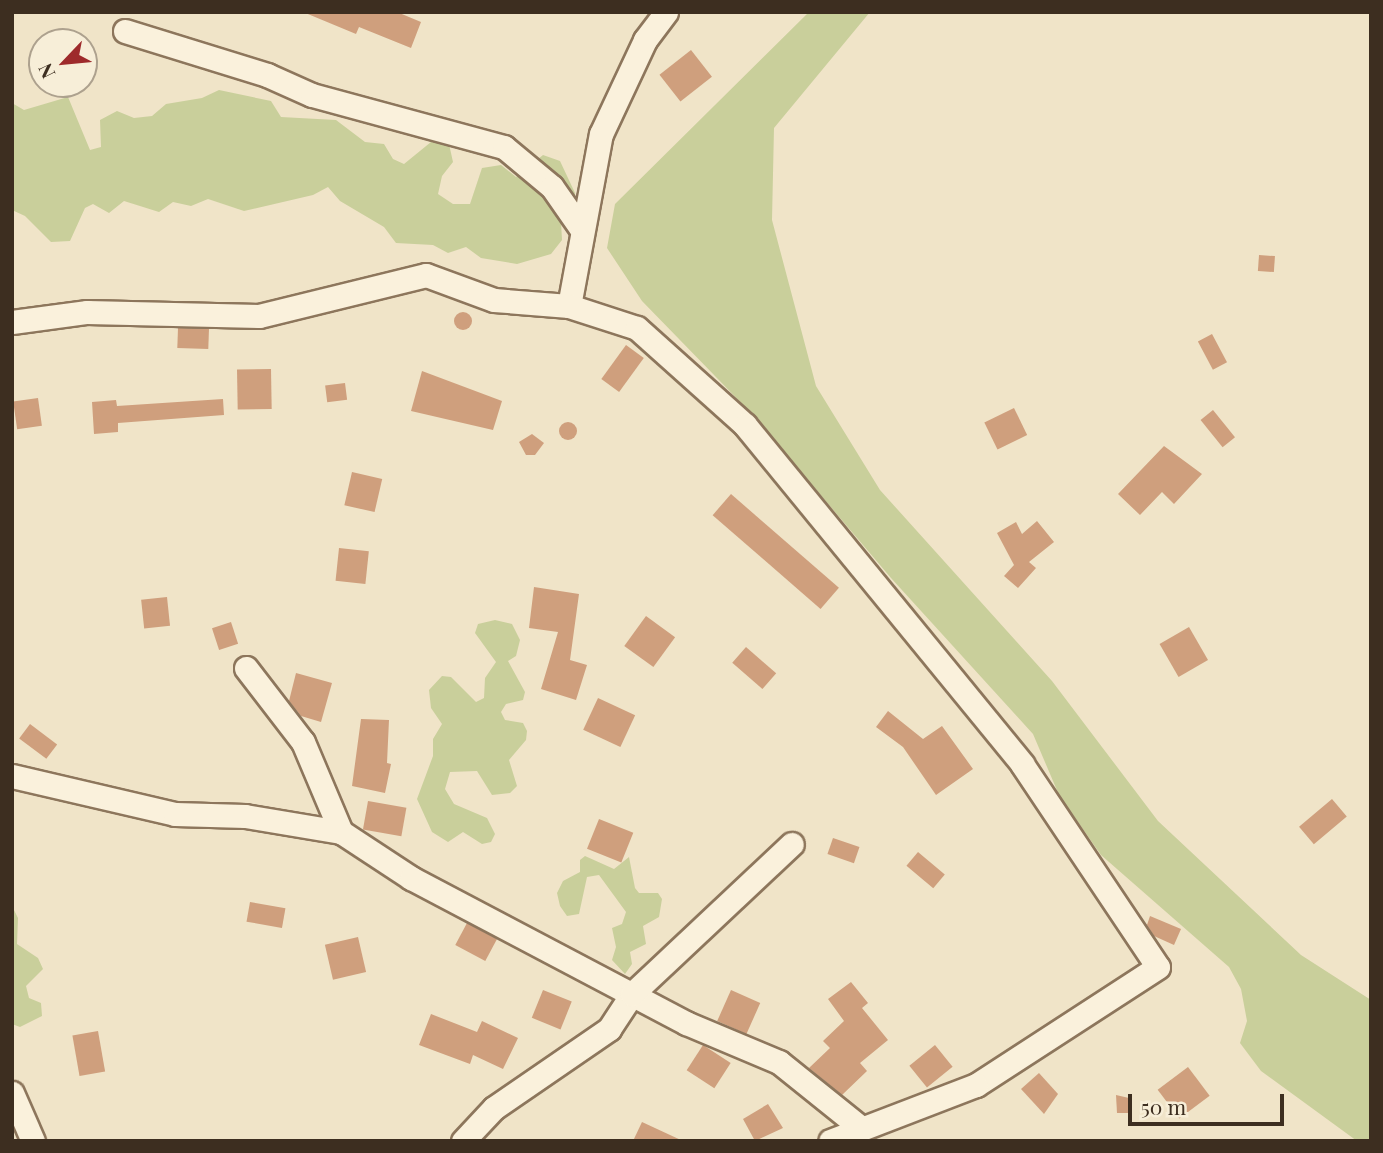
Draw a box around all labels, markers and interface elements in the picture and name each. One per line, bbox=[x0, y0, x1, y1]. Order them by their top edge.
north arrow bbox=[28, 28, 98, 98]
text: N bbox=[31, 59, 61, 83]
scale bar bbox=[1131, 1080, 1287, 1124]
text: 50 m bbox=[1141, 1092, 1186, 1120]

